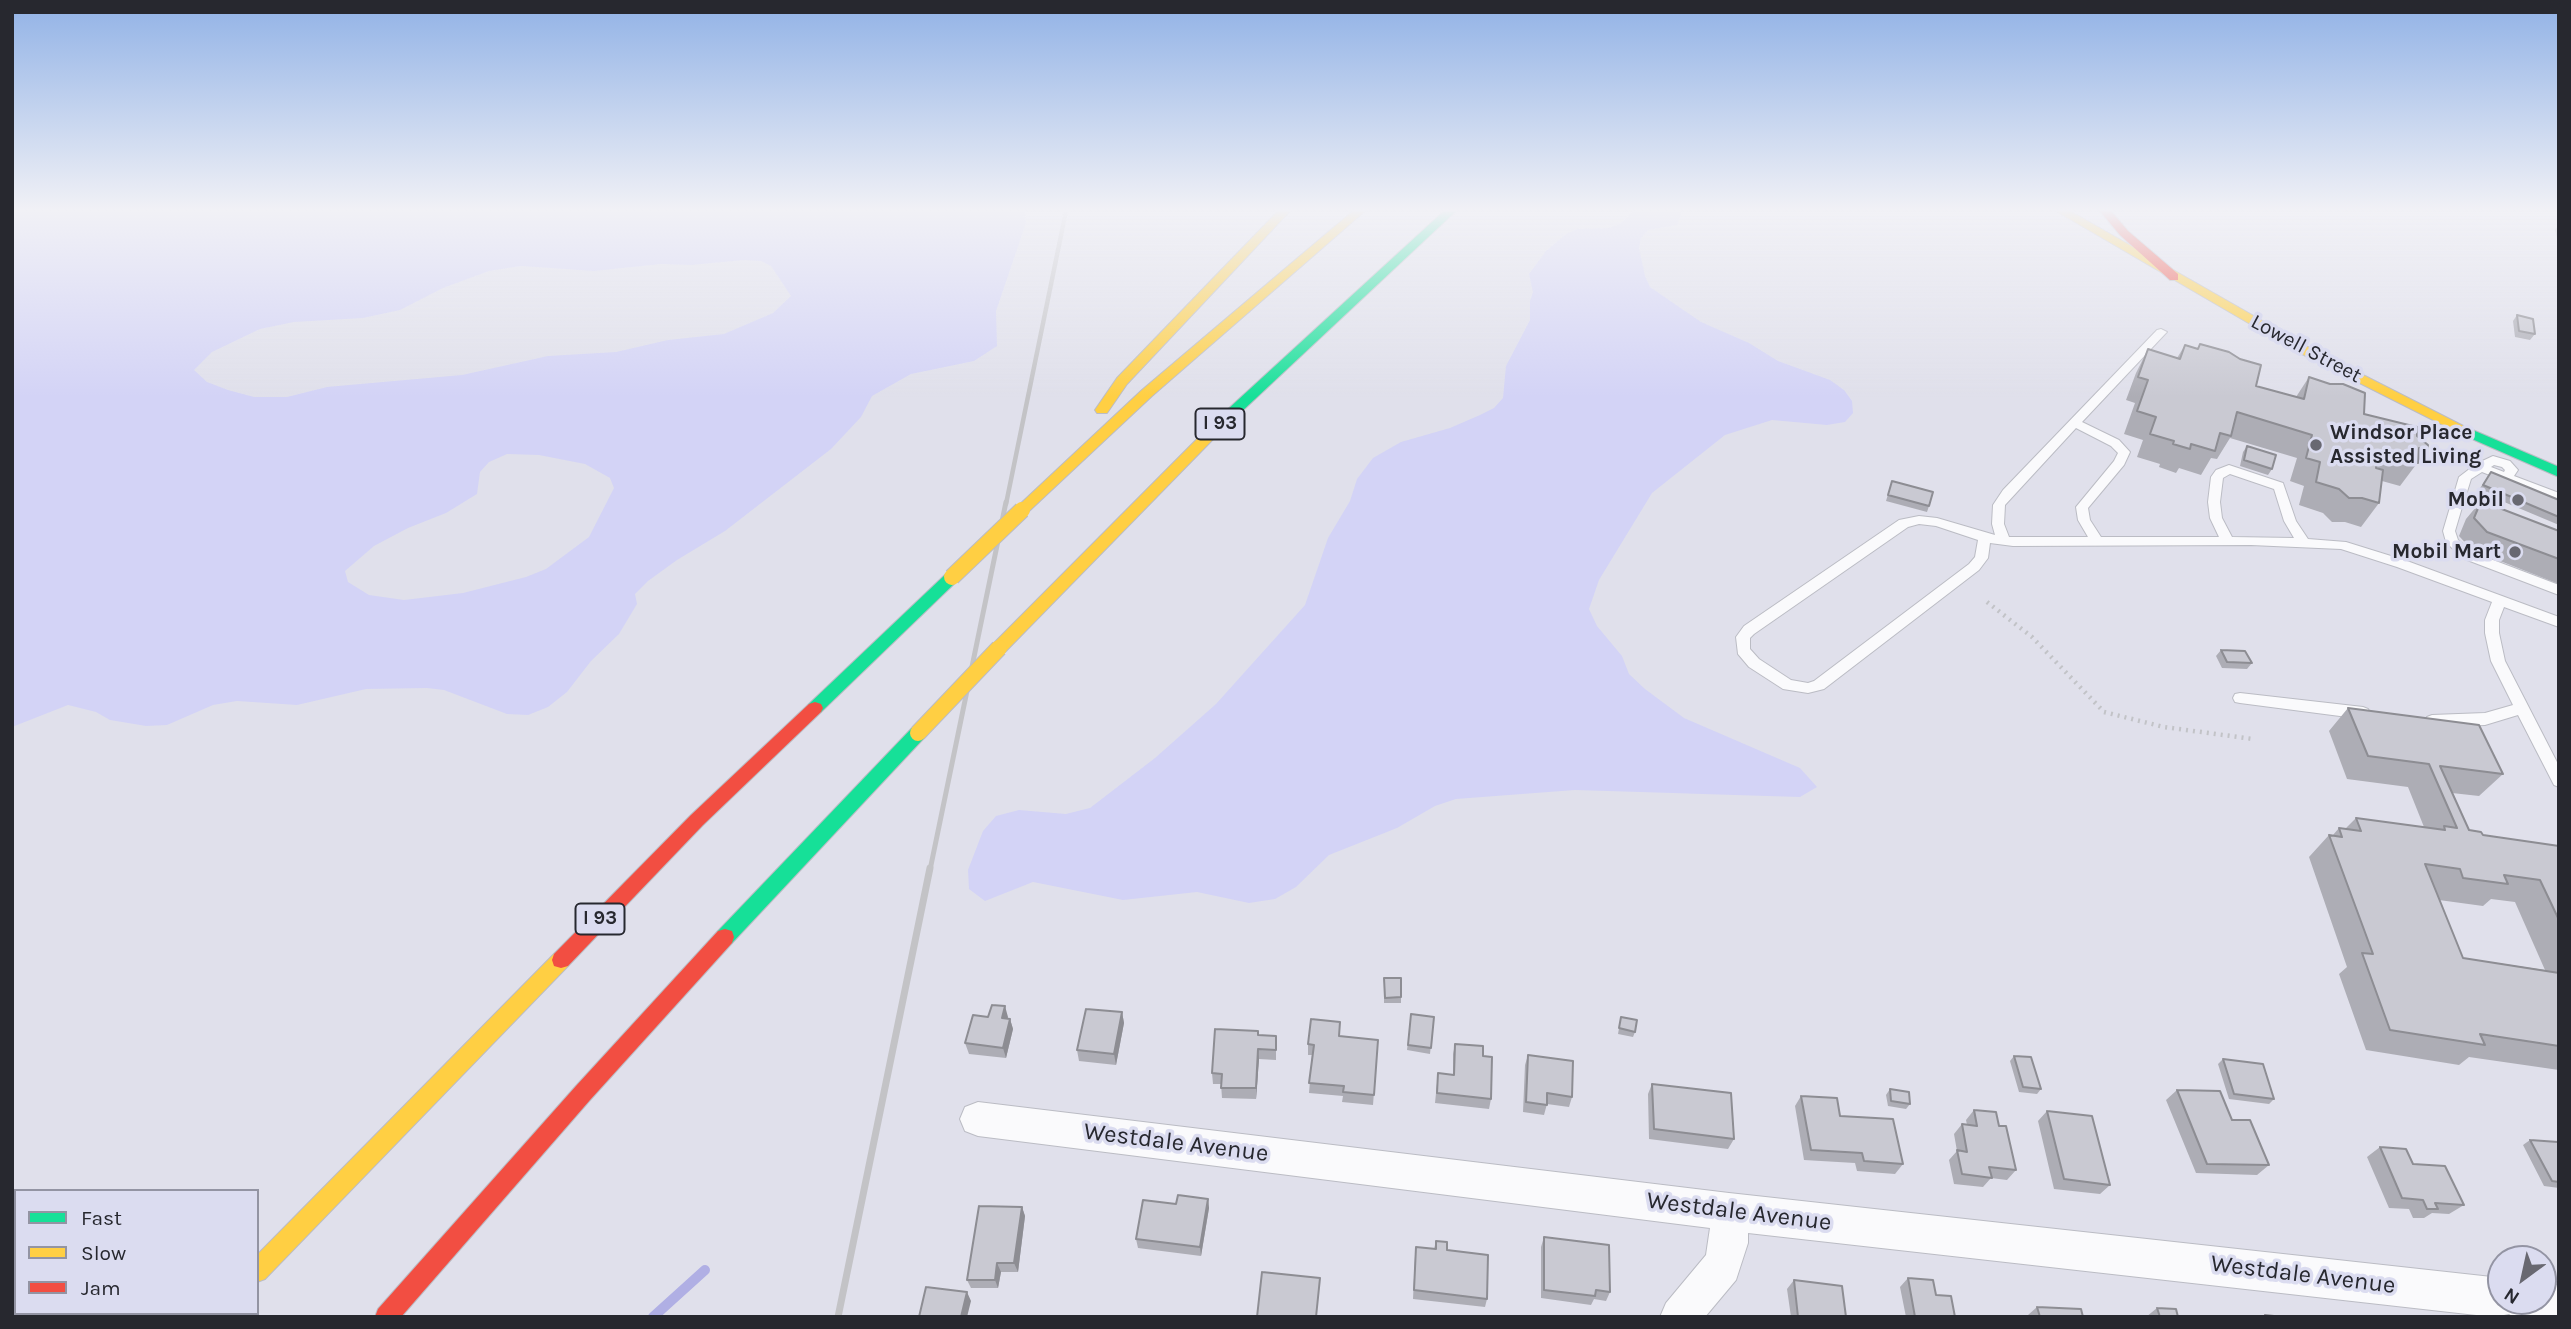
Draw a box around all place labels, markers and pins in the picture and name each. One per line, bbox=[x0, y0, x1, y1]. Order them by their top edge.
place label: Windsor Place Assisted Living bbox=[2330, 420, 2481, 470]
marker: Windsor Place Assisted Living bbox=[2308, 437, 2324, 453]
place label: Mobil bbox=[2448, 487, 2504, 513]
marker: Mobil bbox=[2510, 492, 2526, 508]
place label: Mobil Mart bbox=[2392, 539, 2501, 565]
marker: Mobil Mart bbox=[2507, 544, 2523, 560]

